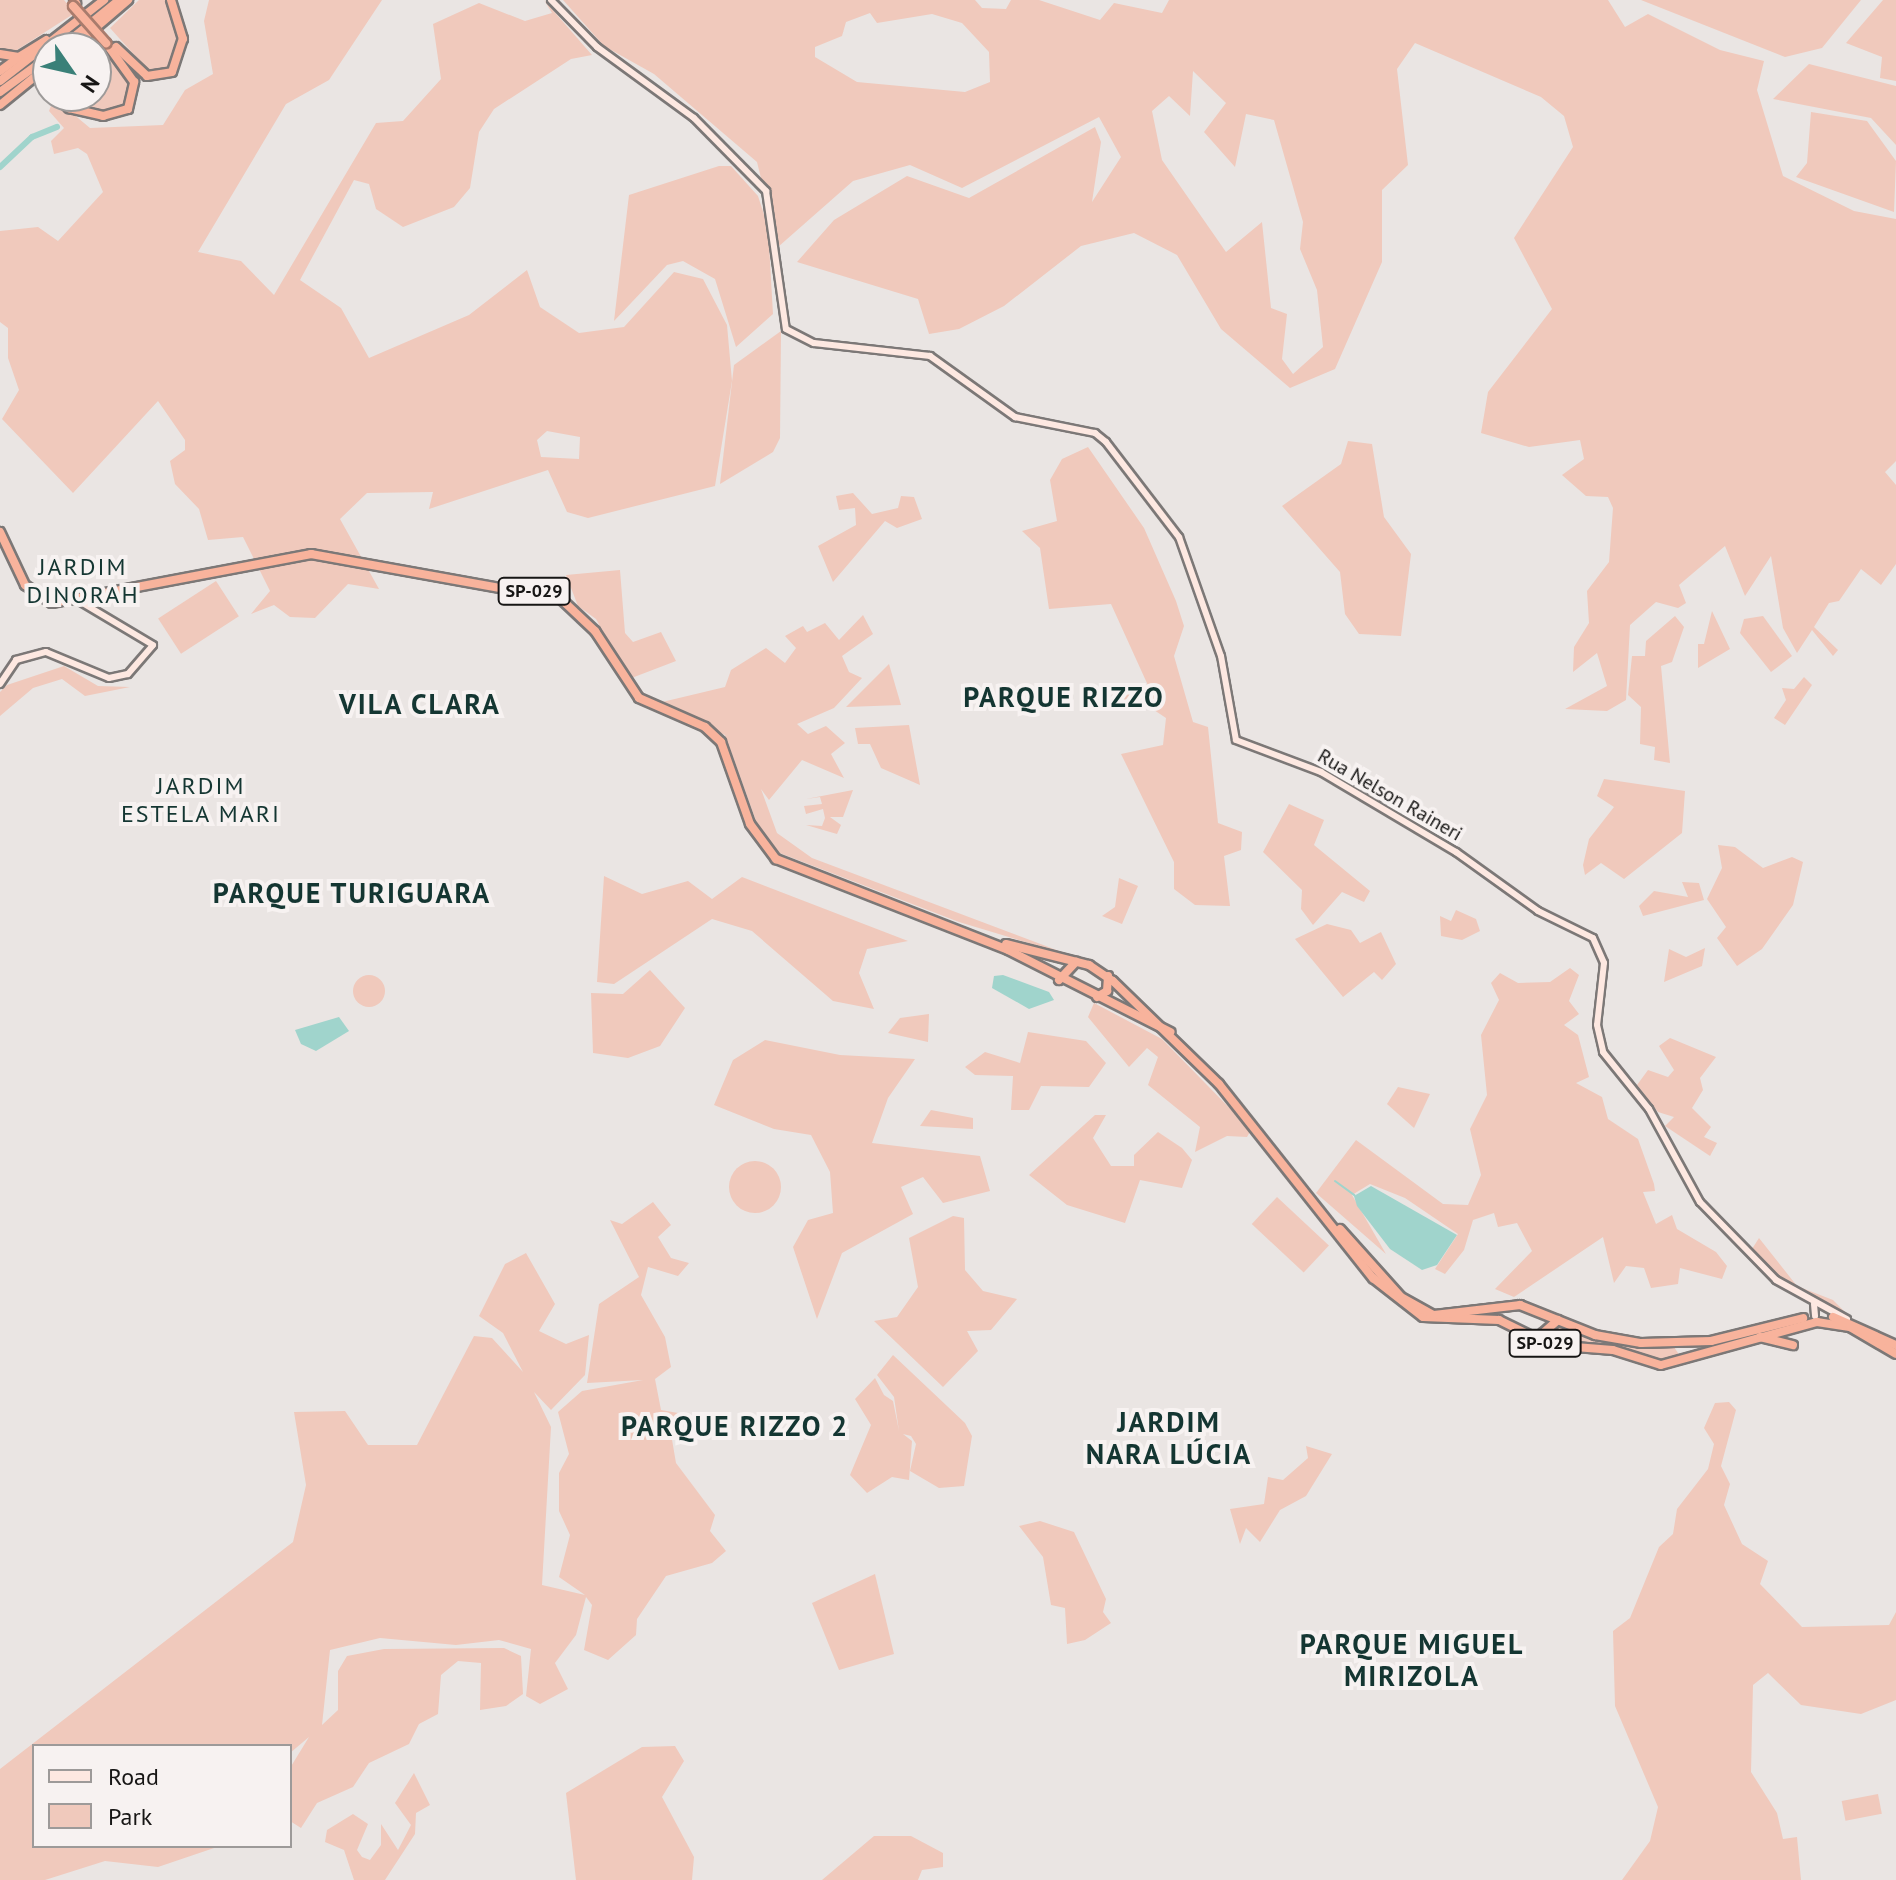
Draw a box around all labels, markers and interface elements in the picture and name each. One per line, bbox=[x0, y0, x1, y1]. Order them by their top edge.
north arrow bbox=[32, 32, 112, 112]
text: N bbox=[75, 70, 106, 98]
district label: JARDIM DINORAH bbox=[26, 553, 140, 609]
road number: SP-029 bbox=[496, 577, 572, 605]
district label: PARQUE RIZZO bbox=[963, 680, 1165, 714]
district label: VILA CLARA bbox=[338, 687, 502, 721]
street label: Rua Nelson Raineri bbox=[1313, 744, 1467, 846]
district label: JARDIM ESTELA MARI bbox=[120, 772, 282, 828]
district label: PARQUE TURIGUARA bbox=[212, 876, 492, 910]
road number: SP-029 bbox=[1507, 1329, 1583, 1357]
district label: JARDIM NARA LÚCIA bbox=[1085, 1405, 1253, 1471]
district label: PARQUE RIZZO 2 bbox=[621, 1409, 849, 1443]
district label: PARQUE MIGUEL MIRIZOLA bbox=[1300, 1627, 1524, 1693]
legend bbox=[32, 1744, 292, 1848]
text: Road bbox=[108, 1761, 159, 1792]
text: Park bbox=[108, 1801, 152, 1832]

